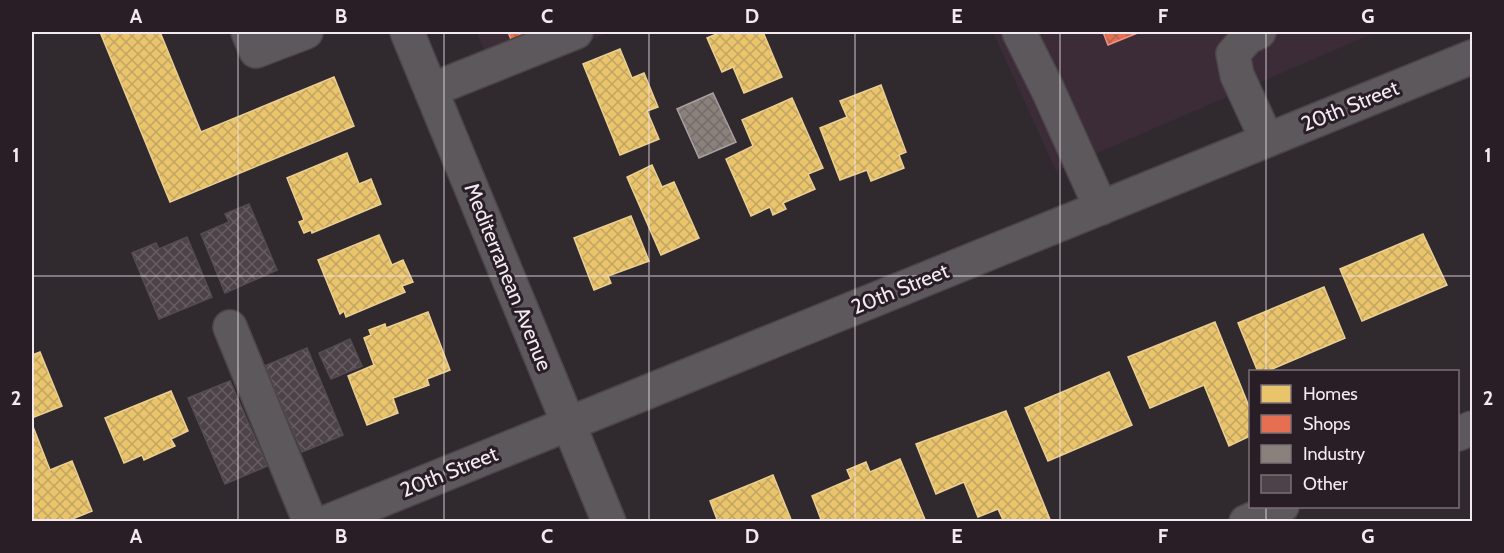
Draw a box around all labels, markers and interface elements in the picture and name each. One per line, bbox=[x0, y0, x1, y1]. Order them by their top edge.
text: A bbox=[130, 4, 143, 28]
text: B bbox=[335, 4, 347, 28]
text: C bbox=[541, 4, 553, 28]
text: D bbox=[745, 4, 759, 28]
text: E bbox=[951, 4, 963, 28]
text: F bbox=[1158, 4, 1169, 28]
text: G bbox=[1361, 4, 1375, 28]
street label: 20th Street bbox=[1297, 75, 1402, 136]
text: 1 bbox=[12, 143, 20, 167]
text: 1 bbox=[1484, 143, 1492, 167]
street label: Mediterranean Avenue bbox=[459, 179, 558, 375]
street label: 20th Street bbox=[847, 258, 952, 319]
legend bbox=[1249, 370, 1459, 508]
text: Homes bbox=[1303, 383, 1358, 405]
text: 2 bbox=[11, 386, 21, 410]
text: 2 bbox=[1483, 386, 1493, 410]
text: Shops bbox=[1303, 413, 1351, 435]
street label: 20th Street bbox=[396, 441, 501, 502]
text: Industry bbox=[1303, 443, 1365, 465]
text: Other bbox=[1303, 473, 1348, 495]
text: A bbox=[130, 524, 143, 548]
text: B bbox=[335, 524, 347, 548]
text: C bbox=[541, 524, 553, 548]
text: D bbox=[745, 524, 759, 548]
text: E bbox=[951, 524, 963, 548]
text: F bbox=[1158, 524, 1169, 548]
text: G bbox=[1361, 524, 1375, 548]

